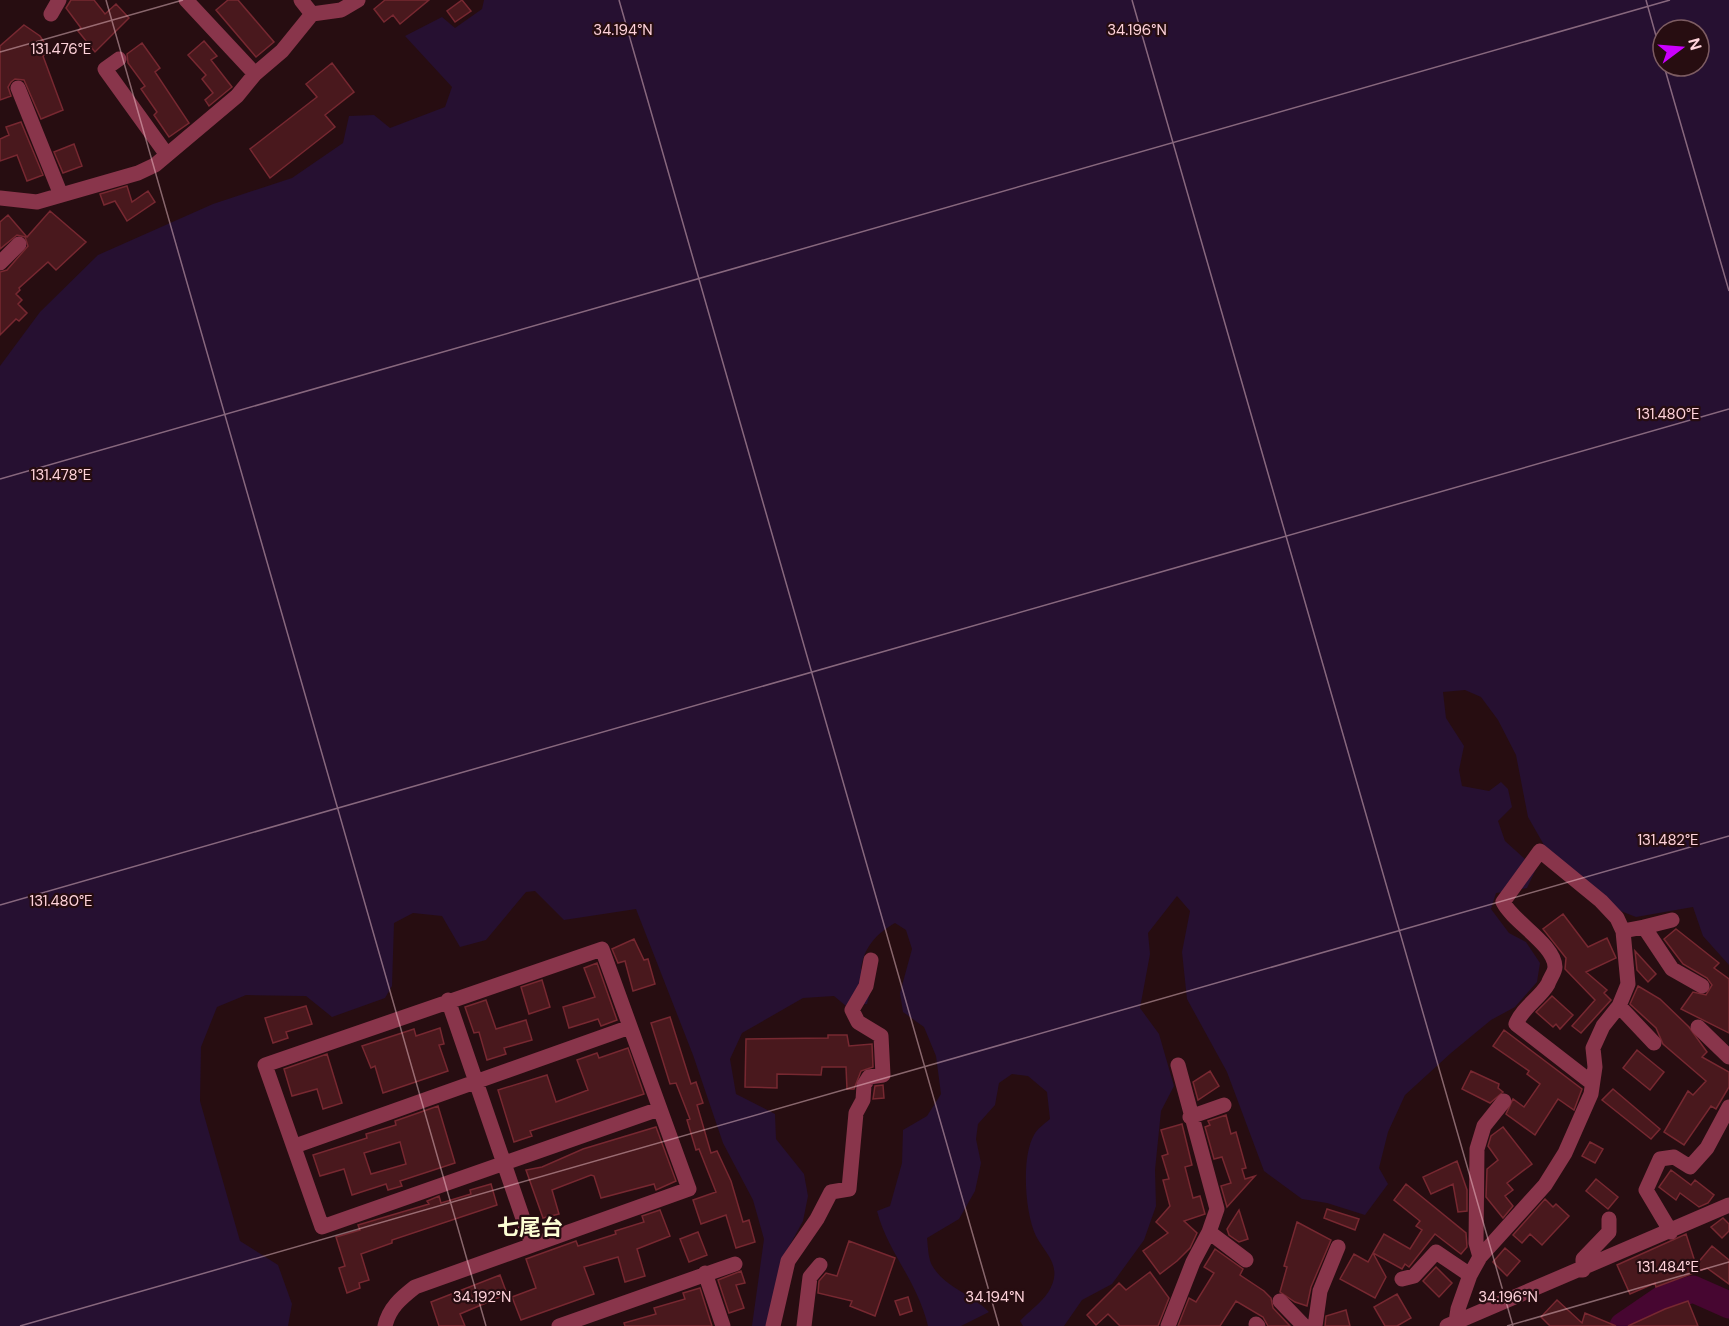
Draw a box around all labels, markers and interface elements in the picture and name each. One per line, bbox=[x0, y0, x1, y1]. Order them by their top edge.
north arrow bbox=[1651, 18, 1711, 78]
text: 34.194°N bbox=[593, 20, 653, 40]
text: 34.196°N bbox=[1107, 20, 1167, 40]
text: N bbox=[1683, 35, 1707, 53]
text: 131.476°E bbox=[31, 39, 91, 59]
text: 131.480°E bbox=[1636, 404, 1700, 424]
text: 131.478°E bbox=[31, 465, 91, 485]
text: 131.482°E bbox=[1637, 830, 1699, 850]
text: 131.480°E bbox=[29, 891, 93, 911]
district label: 七尾台 bbox=[497, 1213, 563, 1242]
text: 131.484°E bbox=[1637, 1257, 1699, 1277]
text: 34.192°N bbox=[453, 1287, 511, 1307]
text: 34.194°N bbox=[965, 1287, 1025, 1307]
text: 34.196°N bbox=[1478, 1287, 1538, 1307]

